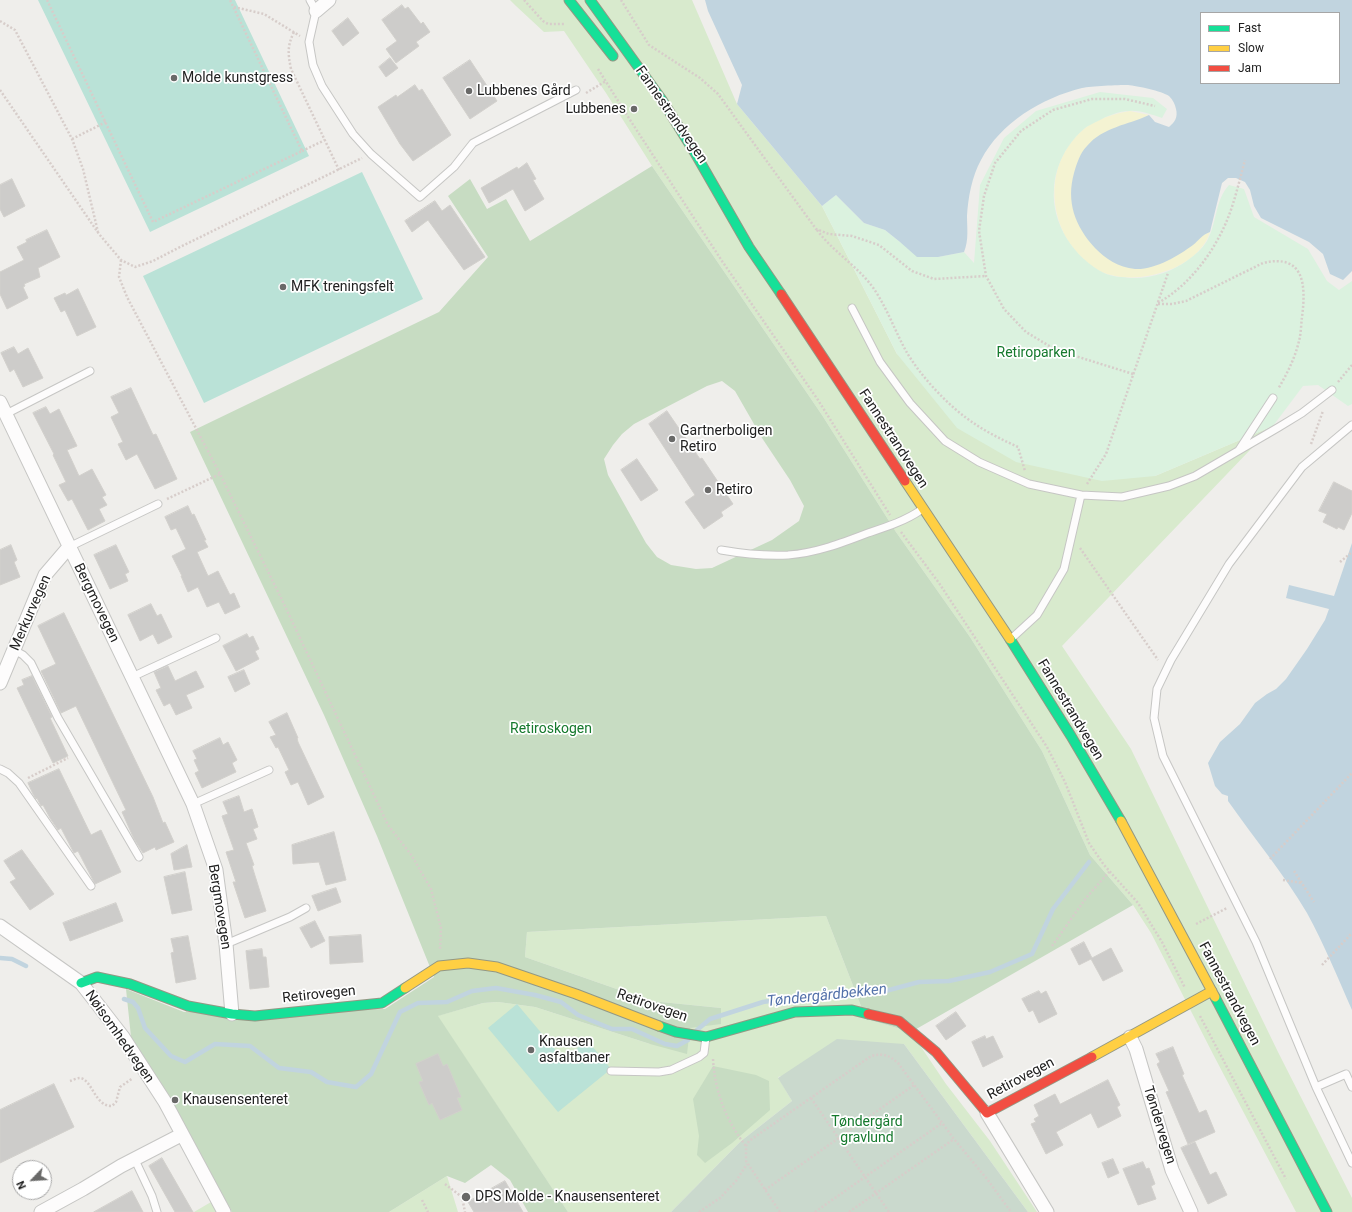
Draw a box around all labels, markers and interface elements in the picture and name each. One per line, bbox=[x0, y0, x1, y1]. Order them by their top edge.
legend bbox=[1200, 12, 1340, 84]
text: Fast bbox=[1238, 21, 1261, 35]
text: Slow bbox=[1238, 41, 1264, 55]
text: Jam bbox=[1238, 61, 1262, 75]
street label: Fannestrandvegen bbox=[631, 63, 711, 167]
place label: Molde kunstgress bbox=[182, 70, 293, 86]
marker: Molde kunstgress bbox=[169, 73, 179, 83]
place label: Lubbenes Gård bbox=[477, 83, 571, 99]
marker: Lubbenes Gård bbox=[464, 86, 474, 96]
place label: Lubbenes bbox=[566, 101, 626, 117]
marker: Lubbenes bbox=[629, 104, 639, 114]
place label: MFK treningsfelt bbox=[291, 279, 394, 295]
marker: MFK treningsfelt bbox=[278, 282, 288, 292]
park label: Retiroparken bbox=[997, 345, 1075, 361]
street label: Fannestrandvegen bbox=[855, 386, 931, 492]
place label: Gartnerboligen Retiro bbox=[680, 423, 772, 456]
marker: Gartnerboligen Retiro bbox=[667, 434, 677, 444]
place label: Retiro bbox=[716, 482, 753, 498]
marker: Retiro bbox=[703, 485, 713, 495]
street label: Bergmovegen bbox=[70, 561, 122, 645]
street label: Merkurvegen bbox=[7, 572, 55, 654]
street label: Fannestrandvegen bbox=[1033, 657, 1107, 763]
park label: Retiroskogen bbox=[510, 721, 592, 737]
street label: Bergmovegen bbox=[204, 863, 234, 951]
street label: Fannestrandvegen bbox=[1195, 939, 1263, 1049]
water label: Tøndergårdbekken bbox=[766, 981, 888, 1011]
street label: Retirovegen bbox=[281, 983, 357, 1007]
street label: Retirovegen bbox=[614, 986, 690, 1026]
street label: Nøisomhedvegen bbox=[81, 988, 157, 1086]
place label: Knausen asfaltbaner bbox=[539, 1034, 610, 1066]
marker: Knausen asfaltbaner bbox=[526, 1045, 536, 1055]
street label: Retirovegen bbox=[985, 1054, 1057, 1104]
street label: Tøndervegen bbox=[1139, 1084, 1179, 1166]
place label: Knausensenteret bbox=[183, 1092, 288, 1108]
marker: Knausensenteret bbox=[170, 1095, 180, 1105]
park label: Tøndergård gravlund bbox=[831, 1114, 903, 1146]
north arrow bbox=[12, 1160, 52, 1200]
text: N bbox=[14, 1179, 29, 1191]
place label: DPS Molde - Knausensenteret bbox=[475, 1189, 660, 1205]
marker: DPS Molde - Knausensenteret bbox=[460, 1191, 472, 1203]

